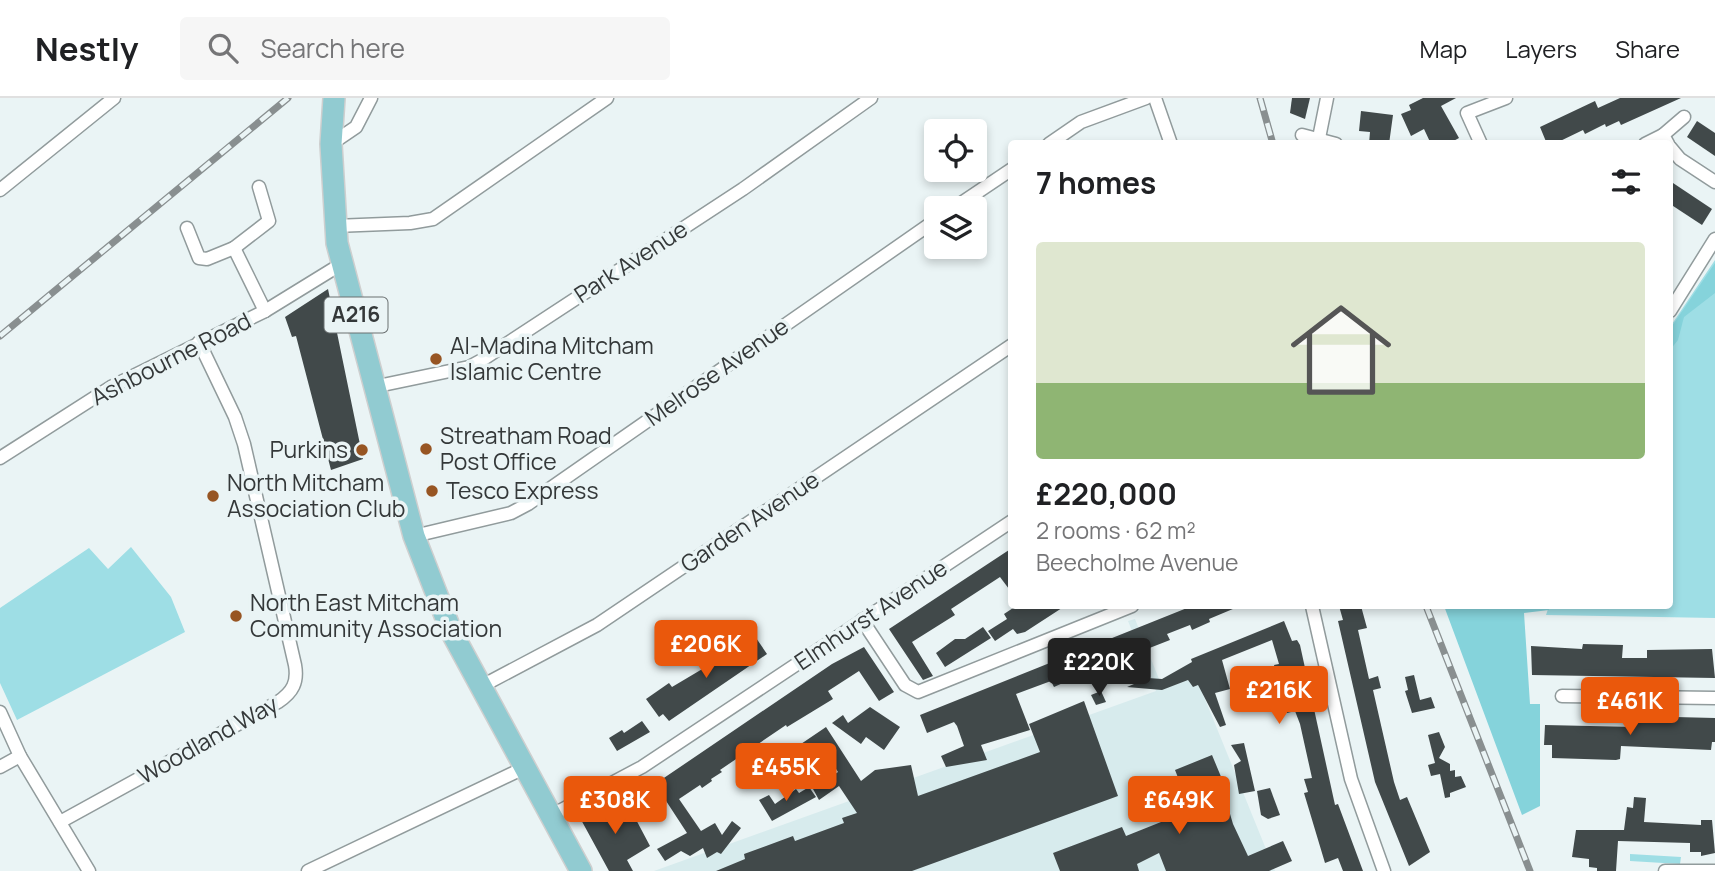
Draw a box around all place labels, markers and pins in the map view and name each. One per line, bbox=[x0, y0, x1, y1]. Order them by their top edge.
place label: Al-Madina Mitcham Islamic Centre bbox=[450, 329, 654, 387]
marker: Al-Madina Mitcham Islamic Centre bbox=[428, 351, 444, 367]
place label: Streatham Road Post Office bbox=[440, 419, 612, 477]
place label: Purkins bbox=[270, 433, 348, 465]
marker: Streatham Road Post Office bbox=[418, 441, 434, 457]
marker: Purkins bbox=[354, 442, 370, 458]
place label: North Mitcham Association Club bbox=[227, 466, 405, 524]
place label: Tesco Express bbox=[446, 474, 599, 506]
marker: Tesco Express bbox=[424, 483, 440, 499]
marker: North Mitcham Association Club bbox=[205, 488, 221, 504]
place label: North East Mitcham Community Association bbox=[250, 586, 502, 644]
marker: North East Mitcham Community Association bbox=[228, 608, 244, 624]
pin: £206K bbox=[657, 620, 755, 680]
pin: £220K bbox=[1050, 638, 1148, 698]
pin: £216K bbox=[1230, 666, 1328, 726]
pin: £461K bbox=[1581, 678, 1679, 737]
pin: £455K bbox=[737, 744, 835, 803]
pin: £308K bbox=[566, 776, 664, 836]
pin: £649K bbox=[1130, 776, 1228, 836]

